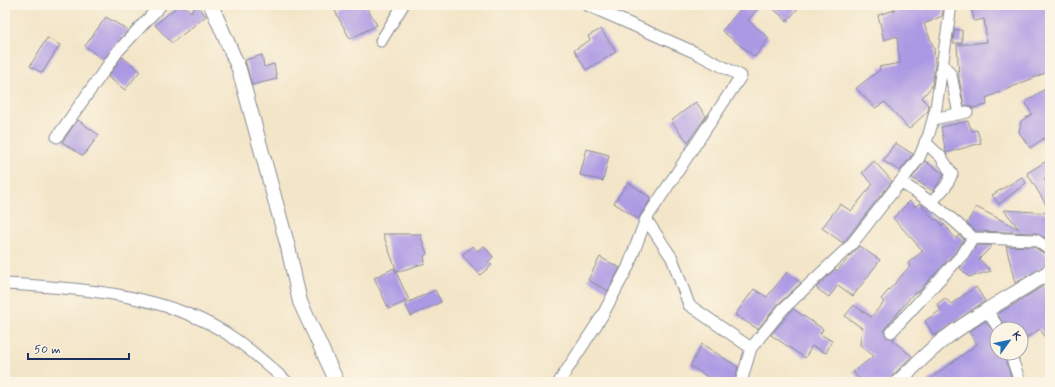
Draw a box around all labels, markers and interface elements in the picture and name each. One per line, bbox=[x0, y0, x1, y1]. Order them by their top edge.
north arrow bbox=[989, 321, 1029, 361]
text: K bbox=[1009, 329, 1025, 343]
scale bar bbox=[28, 335, 129, 361]
text: 50 m bbox=[34, 342, 61, 358]

